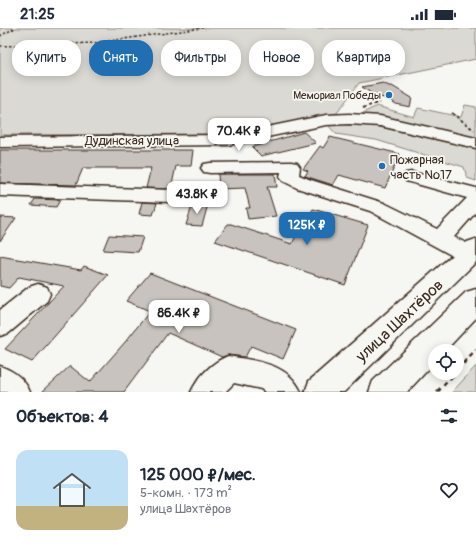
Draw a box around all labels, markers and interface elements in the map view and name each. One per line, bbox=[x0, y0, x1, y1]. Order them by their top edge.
text: 21:25 bbox=[20, 5, 55, 24]
chip: Купить bbox=[12, 40, 81, 76]
chip: Снять bbox=[89, 40, 153, 76]
chip: Фильтры bbox=[161, 40, 241, 76]
chip: Новое bbox=[249, 40, 314, 76]
chip: Квартира bbox=[322, 40, 405, 76]
place label: Мемориал Победы bbox=[293, 89, 381, 102]
marker: Мемориал Победы bbox=[384, 90, 394, 100]
pin: 70.4K ₽ bbox=[202, 118, 276, 152]
text: 70.4K ₽ bbox=[217, 123, 261, 139]
street label: Дудинская улица bbox=[84, 133, 179, 149]
place label: Пожарная часть №17 bbox=[390, 152, 452, 183]
marker: Пожарная часть №17 bbox=[377, 161, 387, 171]
pin: 43.8K ₽ bbox=[160, 181, 234, 215]
text: 43.8K ₽ bbox=[176, 186, 218, 202]
pin: 125K ₽ bbox=[274, 212, 340, 246]
text: 125K ₽ bbox=[288, 217, 326, 233]
street label: улица Шахтёров bbox=[351, 275, 448, 367]
pin: 86.4K ₽ bbox=[142, 300, 216, 334]
text: 86.4K ₽ bbox=[158, 305, 200, 321]
map controls bbox=[428, 344, 464, 380]
button: locate bbox=[428, 344, 464, 380]
icon: filters bbox=[438, 405, 460, 427]
text: Объектов: 4 bbox=[16, 406, 108, 427]
text: 125 000 ₽/мес. bbox=[140, 464, 256, 485]
icon: home bbox=[48, 466, 96, 514]
icon: heart bbox=[438, 479, 460, 501]
text: 5-комн. · 173 m² bbox=[140, 485, 232, 501]
text: улица Шахтёров bbox=[140, 501, 231, 517]

